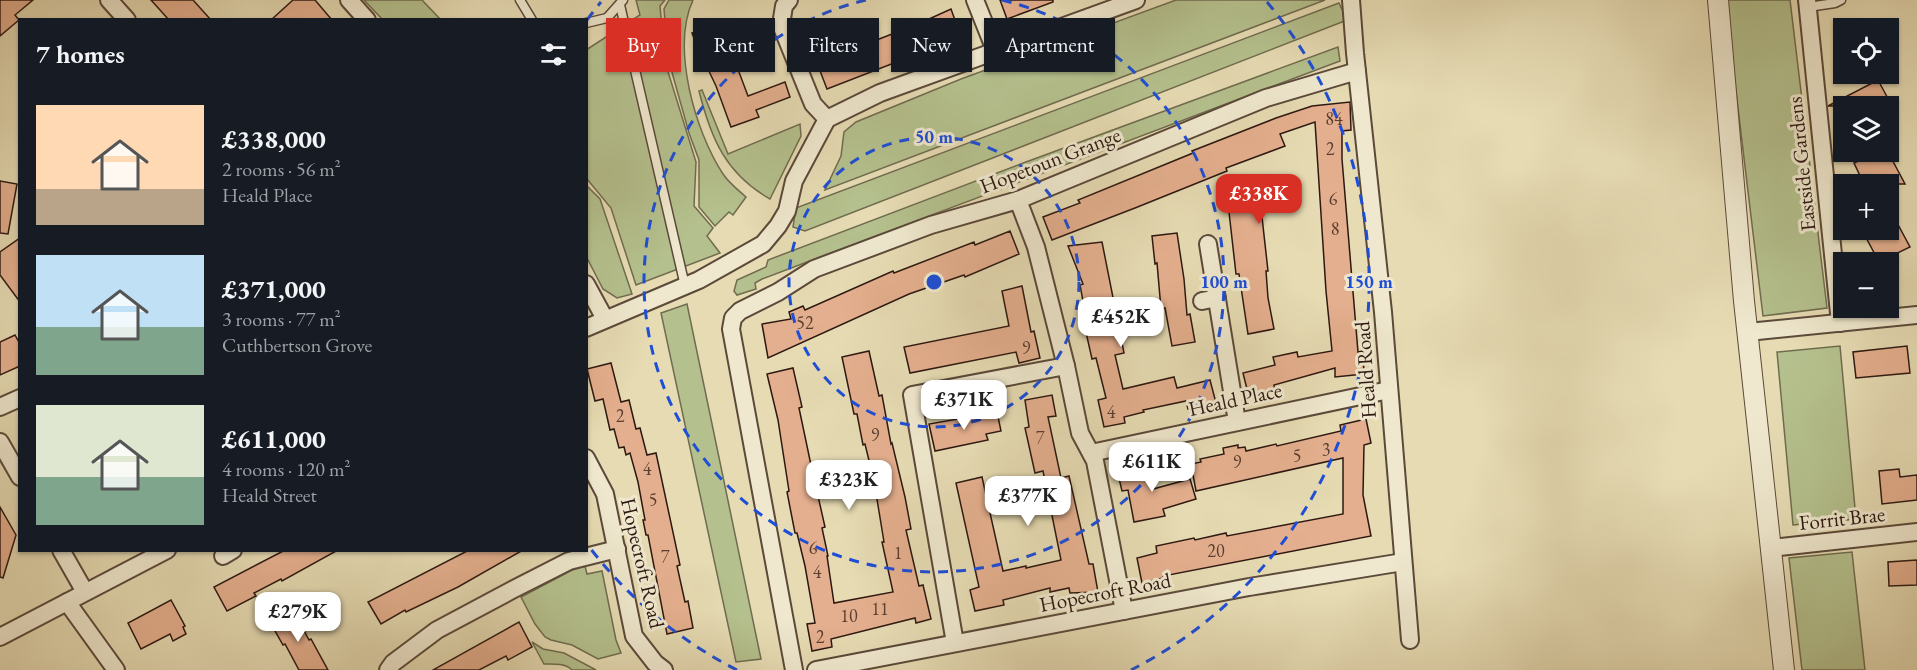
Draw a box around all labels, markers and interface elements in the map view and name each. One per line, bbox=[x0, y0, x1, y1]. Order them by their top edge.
chip: Buy bbox=[606, 18, 681, 72]
chip: Rent bbox=[693, 18, 775, 72]
chip: Filters bbox=[787, 18, 879, 72]
chip: New bbox=[891, 18, 972, 72]
chip: Apartment bbox=[984, 18, 1115, 72]
map controls bbox=[1833, 18, 1899, 318]
button: locate bbox=[1833, 18, 1899, 84]
text: 7 homes bbox=[36, 37, 125, 71]
icon: filters bbox=[537, 38, 570, 71]
street label: Eastside Gardens bbox=[1780, 95, 1822, 233]
button: layers bbox=[1833, 96, 1899, 162]
house number: 84 bbox=[1325, 107, 1343, 130]
street label: Hopetoun Grange bbox=[976, 121, 1124, 199]
text: £338,000 bbox=[222, 122, 326, 156]
text: 50 m bbox=[915, 125, 953, 148]
icon: home bbox=[84, 129, 156, 201]
house number: 2 bbox=[1326, 137, 1335, 160]
text: 2 rooms · 56 m² bbox=[222, 156, 341, 182]
pin: £338K bbox=[1217, 174, 1301, 225]
button: + bbox=[1833, 174, 1899, 240]
text: £338K bbox=[1230, 180, 1288, 206]
text: Heald Place bbox=[222, 182, 312, 208]
house number: 6 bbox=[1329, 187, 1338, 210]
house number: 8 bbox=[1331, 217, 1339, 240]
button: − bbox=[1833, 252, 1899, 318]
text: 100 m bbox=[1200, 270, 1248, 293]
text: 150 m bbox=[1345, 270, 1393, 293]
text: £371,000 bbox=[222, 272, 326, 306]
centre of rings bbox=[924, 272, 944, 292]
icon: home bbox=[84, 279, 156, 351]
pin: £452K bbox=[1079, 297, 1163, 348]
text: £452K bbox=[1092, 303, 1150, 329]
text: 3 rooms · 77 m² bbox=[222, 306, 341, 332]
house number: 52 bbox=[796, 311, 814, 334]
street label: Heald Road bbox=[1348, 320, 1382, 420]
text: Cuthbertson Grove bbox=[222, 332, 372, 358]
house number: 9 bbox=[1022, 336, 1031, 359]
street label: Heald Place bbox=[1186, 376, 1284, 422]
pin: £371K bbox=[922, 380, 1006, 431]
text: £371K bbox=[935, 386, 993, 412]
house number: 4 bbox=[1107, 400, 1116, 423]
house number: 2 bbox=[616, 404, 625, 427]
text: £611,000 bbox=[222, 422, 326, 456]
house number: 9 bbox=[871, 423, 880, 446]
house number: 7 bbox=[1036, 426, 1045, 449]
icon: home bbox=[84, 429, 156, 501]
house number: 3 bbox=[1322, 438, 1330, 461]
pin: £611K bbox=[1110, 442, 1194, 493]
house number: 5 bbox=[1293, 444, 1301, 467]
text: £611K bbox=[1123, 448, 1181, 474]
house number: 9 bbox=[1233, 450, 1242, 473]
text: 4 rooms · 120 m² bbox=[222, 456, 350, 482]
house number: 4 bbox=[643, 457, 652, 480]
pin: £323K bbox=[807, 460, 891, 511]
text: £323K bbox=[820, 466, 878, 492]
pin: £377K bbox=[986, 476, 1070, 527]
text: Heald Street bbox=[222, 482, 317, 508]
text: £377K bbox=[999, 482, 1057, 508]
house number: 5 bbox=[649, 488, 657, 511]
street label: Hopecroft Road bbox=[615, 495, 671, 631]
street label: Forrit Brae bbox=[1798, 500, 1886, 536]
house number: 6 bbox=[809, 536, 818, 559]
house number: 20 bbox=[1207, 539, 1225, 562]
house number: 1 bbox=[894, 541, 902, 564]
house number: 7 bbox=[661, 545, 670, 568]
house number: 4 bbox=[813, 560, 822, 583]
street label: Hopecroft Road bbox=[1037, 566, 1173, 618]
pin: £279K bbox=[256, 592, 340, 643]
house number: 11 bbox=[871, 597, 889, 620]
text: £279K bbox=[269, 598, 327, 624]
house number: 10 bbox=[840, 604, 858, 627]
house number: 2 bbox=[816, 625, 825, 648]

